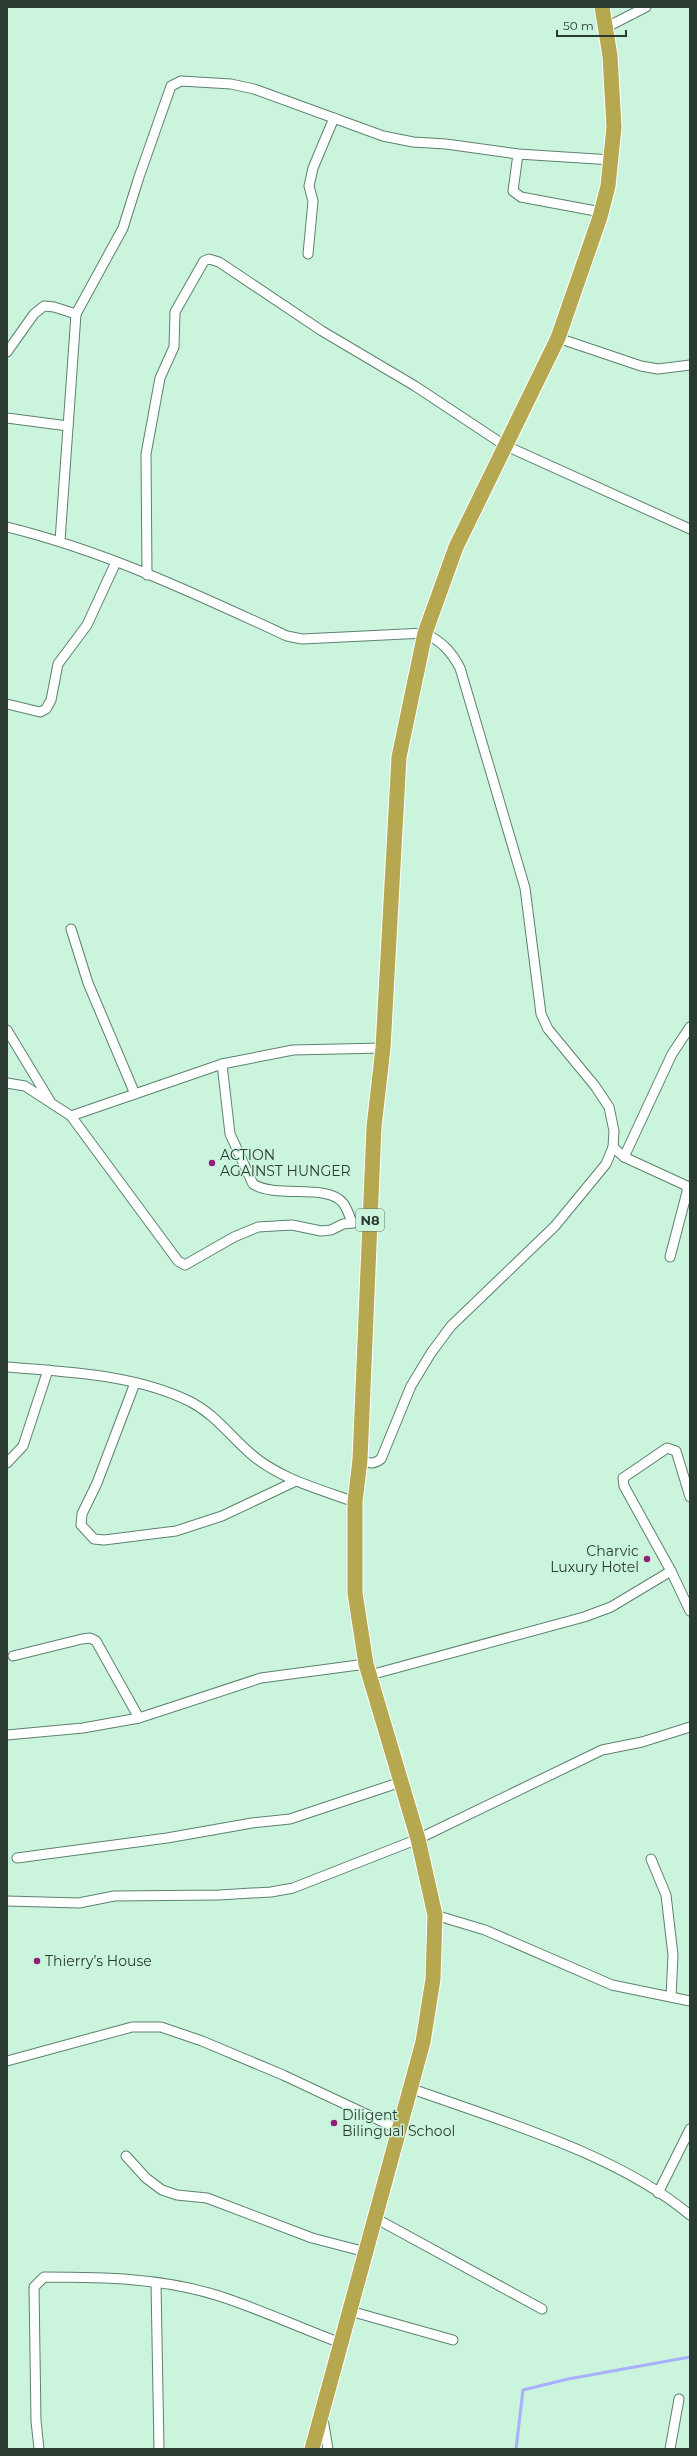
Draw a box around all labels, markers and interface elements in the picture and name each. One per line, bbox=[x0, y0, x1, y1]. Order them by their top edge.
scale bar bbox=[557, 12, 626, 38]
text: 50 m bbox=[563, 18, 594, 33]
place label: ACTION AGAINST HUNGER bbox=[220, 1146, 351, 1180]
marker: ACTION AGAINST HUNGER bbox=[207, 1158, 217, 1168]
road number: N8 bbox=[356, 1209, 384, 1231]
place label: Charvic Luxury Hotel bbox=[550, 1542, 639, 1576]
marker: Charvic Luxury Hotel bbox=[642, 1554, 652, 1564]
place label: Thierry’s House bbox=[45, 1952, 152, 1970]
marker: Thierry’s House bbox=[32, 1956, 42, 1966]
place label: Diligent Bilingual School bbox=[342, 2106, 455, 2140]
marker: Diligent Bilingual School bbox=[329, 2118, 339, 2128]

